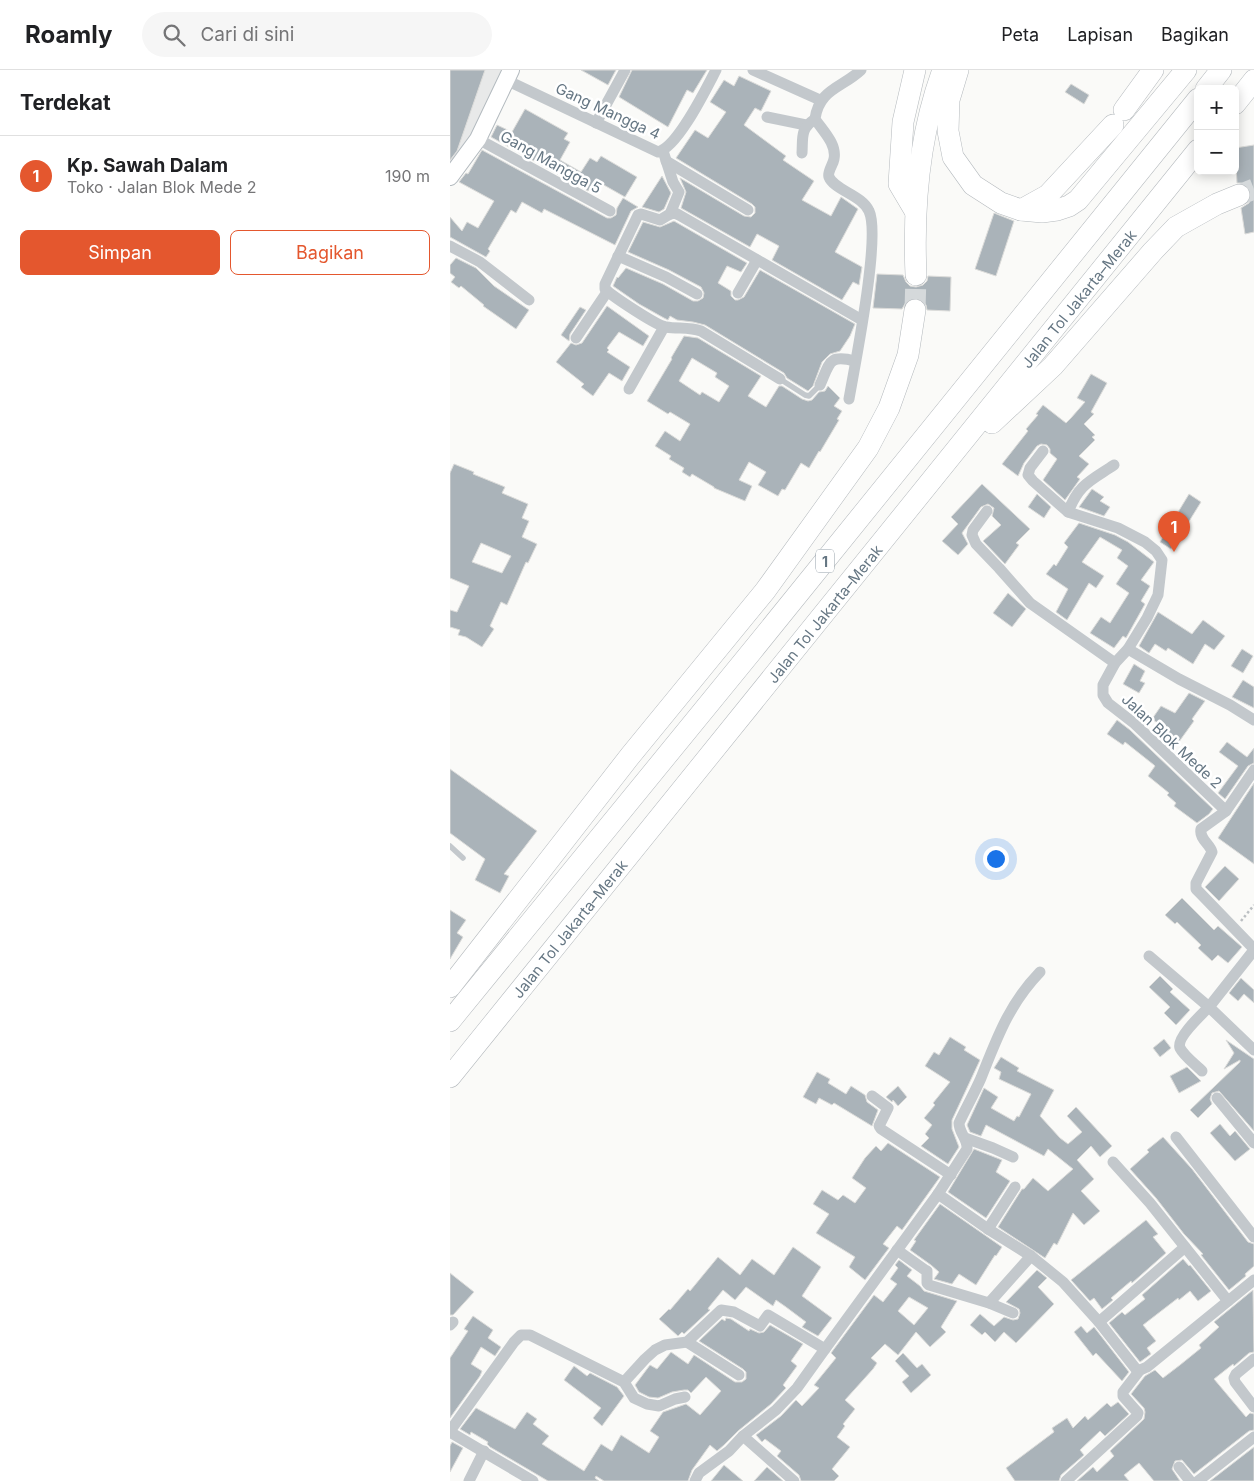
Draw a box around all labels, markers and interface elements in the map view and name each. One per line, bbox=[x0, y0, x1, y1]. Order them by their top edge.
search box bbox=[142, 12, 492, 57]
text: Roamly bbox=[25, 20, 112, 49]
icon: search bbox=[160, 21, 188, 49]
text: Cari di sini bbox=[200, 23, 294, 46]
text: Peta bbox=[1001, 24, 1039, 45]
text: Lapisan bbox=[1067, 24, 1133, 45]
text: Bagikan bbox=[1161, 24, 1229, 45]
street label: Gang Mangga 4 bbox=[553, 78, 663, 144]
map controls bbox=[1194, 85, 1239, 175]
button: + bbox=[1194, 85, 1239, 130]
text: Terdekat bbox=[20, 90, 111, 115]
street label: Gang Mangga 5 bbox=[497, 126, 605, 198]
button: − bbox=[1194, 130, 1239, 175]
text: Kp. Sawah Dalam bbox=[67, 154, 228, 177]
text: 1 bbox=[33, 166, 39, 186]
text: 190 m bbox=[385, 166, 430, 186]
text: Toko · Jalan Blok Mede 2 bbox=[67, 177, 257, 197]
street label: Jalan Tol Jakarta–Merak bbox=[1017, 225, 1141, 372]
button: Simpan bbox=[20, 230, 220, 275]
button: Bagikan bbox=[230, 230, 430, 275]
pin: 1 bbox=[1158, 511, 1190, 552]
street label: Jalan Tol Jakarta–Merak bbox=[763, 540, 887, 687]
road number: 1 bbox=[816, 550, 834, 572]
street label: Jalan Blok Mede 2 bbox=[1118, 690, 1226, 792]
your location bbox=[983, 846, 1009, 872]
street label: Jalan Tol Jakarta–Merak bbox=[508, 855, 632, 1002]

